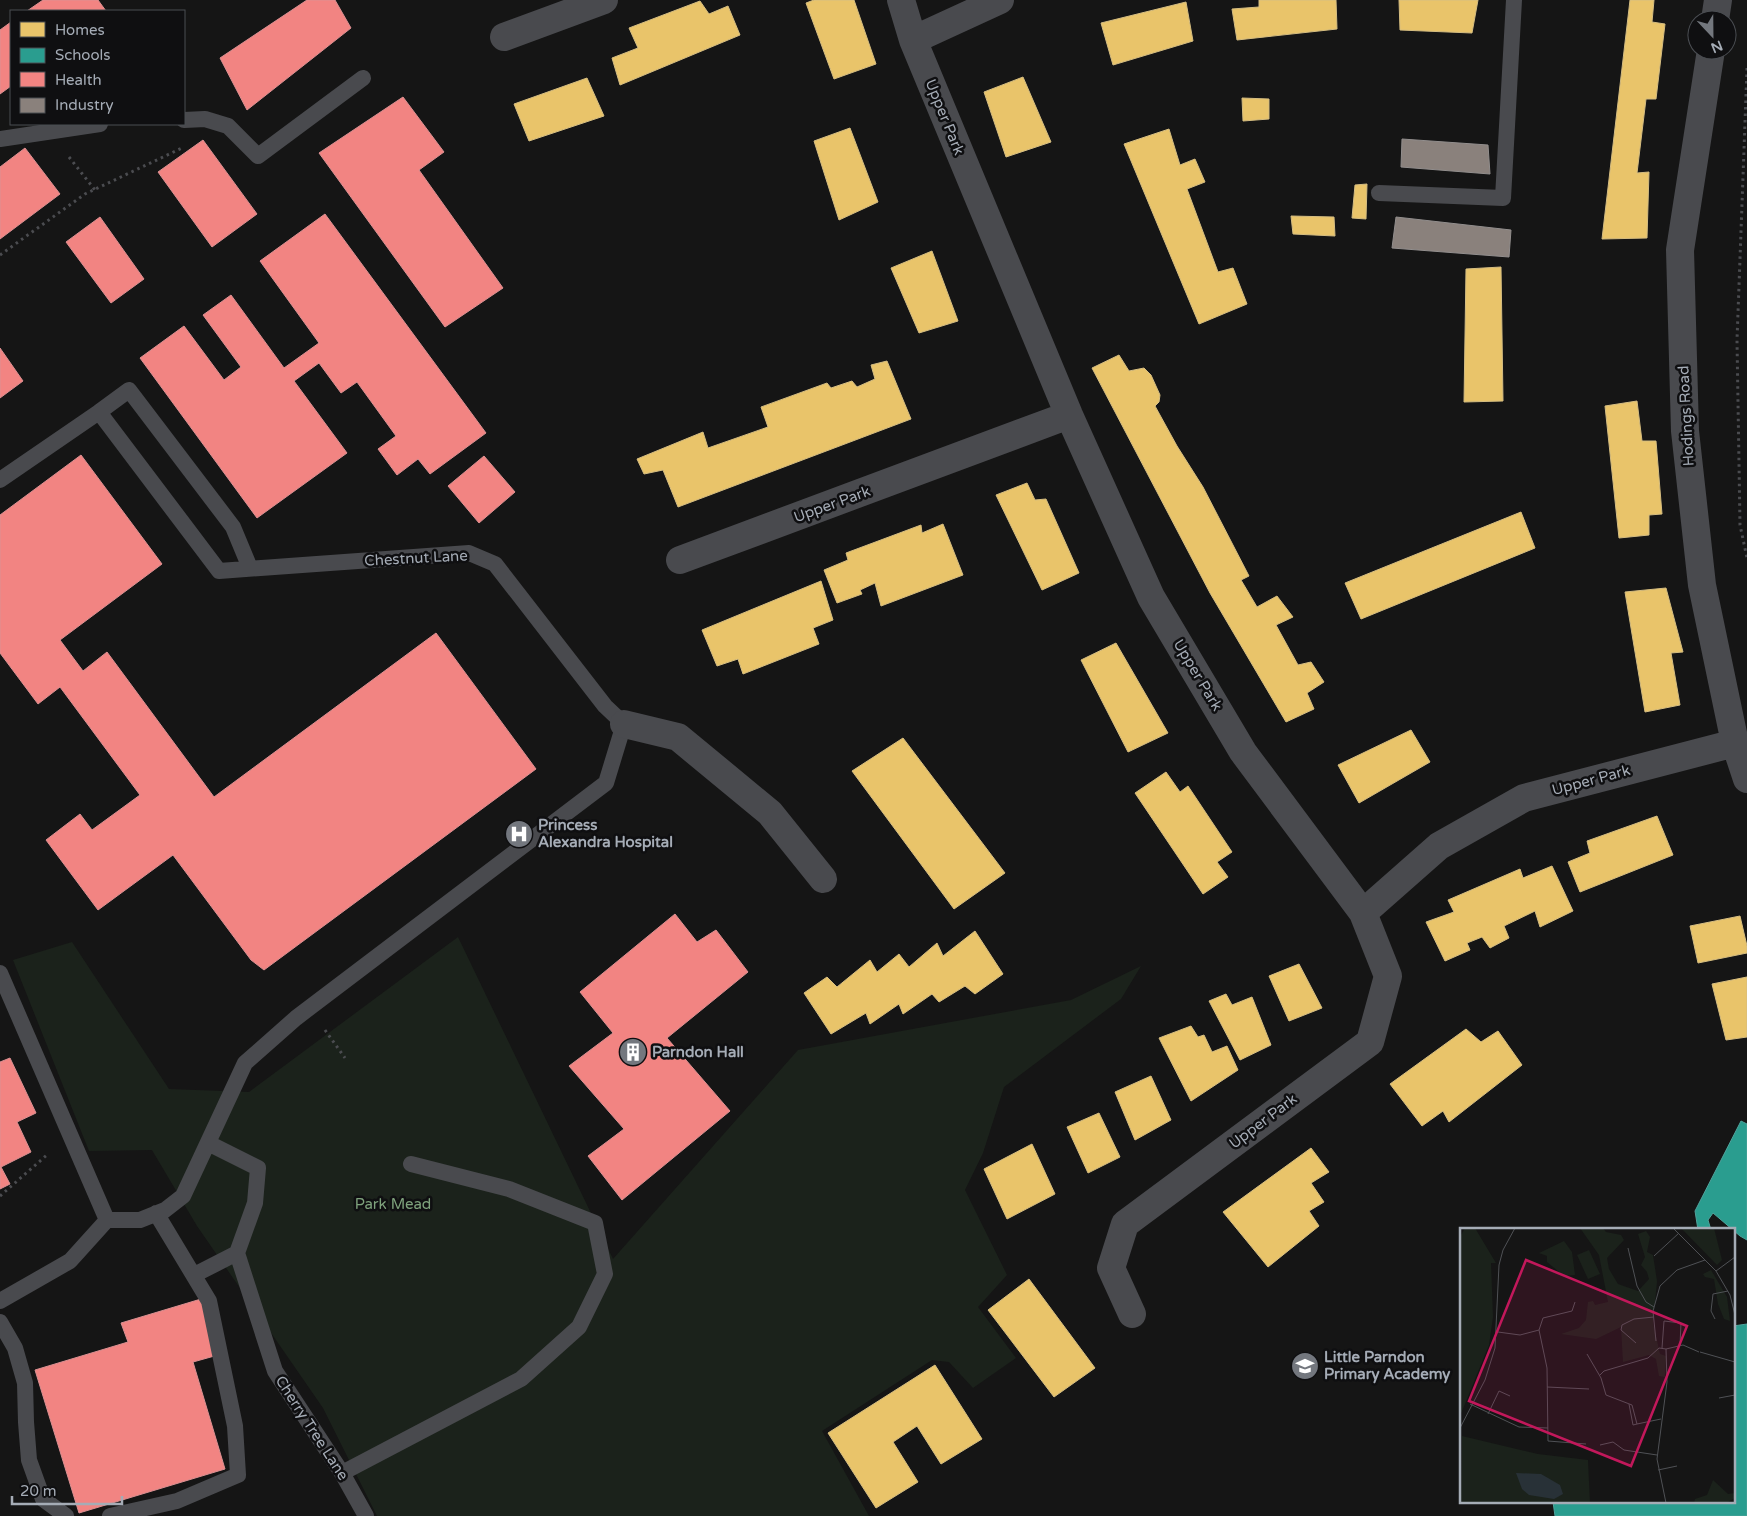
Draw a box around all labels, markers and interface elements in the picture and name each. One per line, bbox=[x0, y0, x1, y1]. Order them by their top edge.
legend bbox=[10, 10, 185, 125]
north arrow bbox=[1687, 10, 1737, 60]
text: Homes bbox=[55, 21, 105, 39]
text: N bbox=[1708, 37, 1725, 57]
text: Schools bbox=[55, 46, 111, 64]
text: Health bbox=[55, 71, 102, 89]
street label: Upper Park bbox=[922, 76, 968, 158]
text: Industry bbox=[55, 96, 114, 114]
street label: Hodings Road bbox=[1674, 365, 1698, 467]
street label: Upper Park bbox=[791, 482, 873, 526]
street label: Chestnut Lane bbox=[364, 546, 468, 570]
street label: Upper Park bbox=[1170, 636, 1226, 714]
street label: Upper Park bbox=[1550, 761, 1632, 799]
place label: Princess Alexandra Hospital bbox=[538, 816, 673, 852]
hospital icon: Princess Alexandra Hospital bbox=[504, 819, 534, 849]
building icon: Parndon Hall bbox=[618, 1037, 648, 1067]
place label: Parndon Hall bbox=[652, 1043, 744, 1061]
street label: Upper Park bbox=[1226, 1090, 1300, 1152]
park label: Park Mead bbox=[355, 1195, 431, 1213]
inset map bbox=[1460, 1228, 1734, 1504]
place label: Little Parndon Primary Academy bbox=[1324, 1348, 1450, 1384]
school or university icon: Little Parndon Primary Academy bbox=[1290, 1351, 1320, 1381]
street label: Cherry Tree Lane bbox=[272, 1372, 352, 1484]
scale bar bbox=[12, 1474, 122, 1506]
text: 20 m bbox=[20, 1482, 57, 1500]

